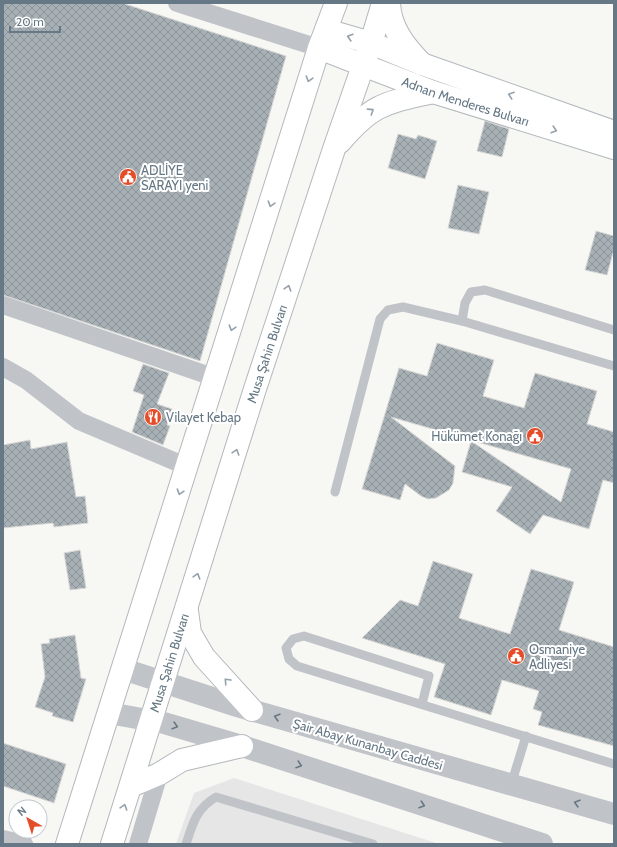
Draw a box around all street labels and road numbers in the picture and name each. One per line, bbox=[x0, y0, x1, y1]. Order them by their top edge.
street label: Adnan Menderes Bulvarı bbox=[400, 73, 531, 129]
street label: Musa Şahin Bulvarı bbox=[243, 303, 290, 405]
street label: Musa Şahin Bulvarı bbox=[146, 611, 192, 714]
street label: Şair Abay Kunanbay Caddesi bbox=[291, 715, 445, 773]

